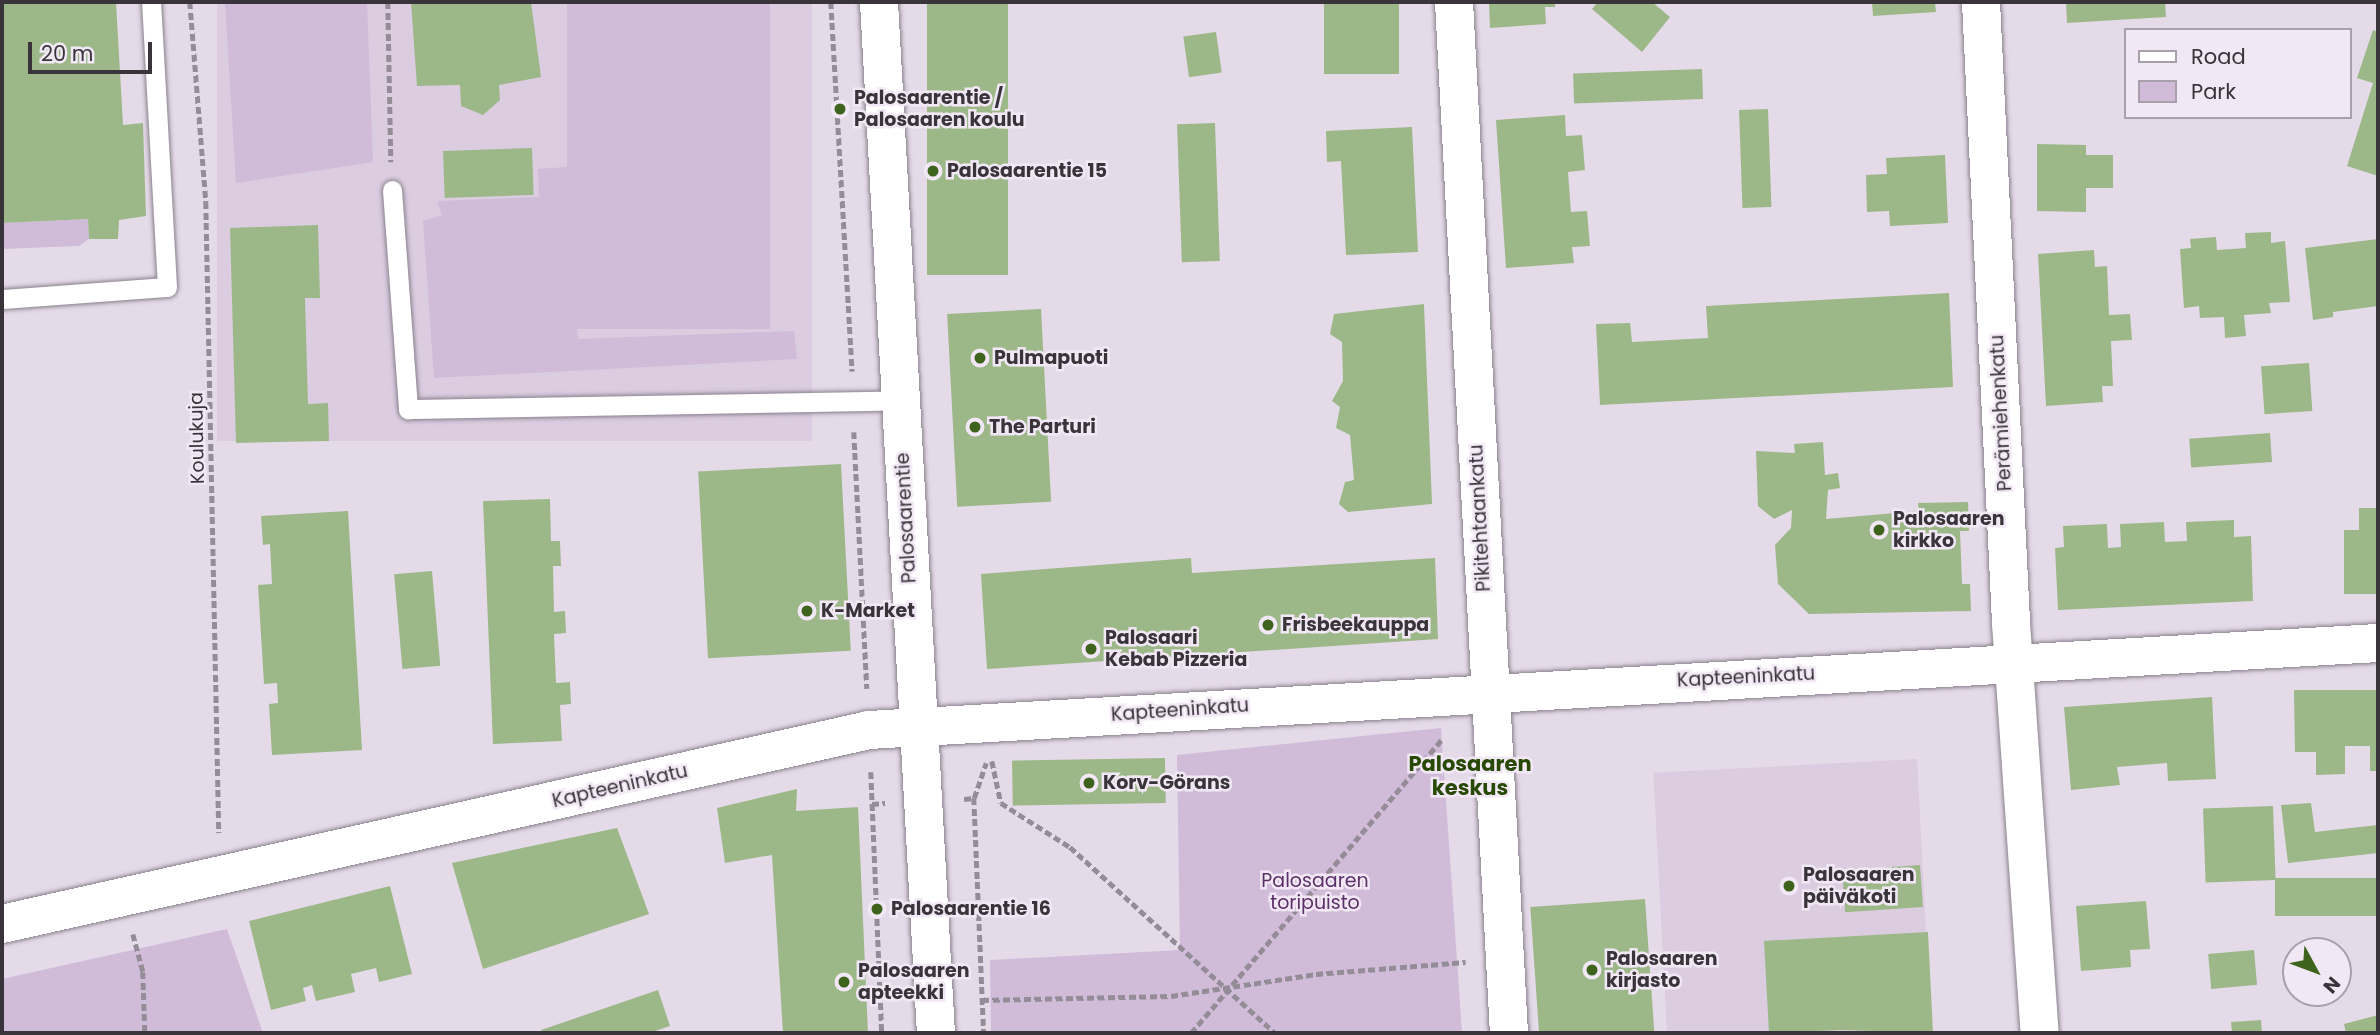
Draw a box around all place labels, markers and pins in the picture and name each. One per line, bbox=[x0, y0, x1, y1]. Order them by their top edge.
place label: Palosaarentie / Palosaaren koulu bbox=[854, 87, 1025, 131]
marker: Palosaarentie / Palosaaren koulu bbox=[832, 101, 848, 117]
place label: Palosaarentie 15 bbox=[947, 160, 1107, 182]
marker: Palosaarentie 15 bbox=[925, 163, 941, 179]
place label: Pulmapuoti bbox=[994, 347, 1108, 369]
marker: Pulmapuoti bbox=[972, 350, 988, 366]
place label: The Parturi bbox=[989, 416, 1096, 438]
marker: The Parturi bbox=[967, 419, 983, 435]
place label: Palosaaren kirkko bbox=[1893, 508, 2005, 552]
marker: Palosaaren kirkko bbox=[1871, 522, 1887, 538]
place label: K-Market bbox=[821, 600, 915, 622]
marker: K-Market bbox=[799, 603, 815, 619]
place label: Frisbeekauppa bbox=[1282, 614, 1429, 636]
marker: Frisbeekauppa bbox=[1260, 617, 1276, 633]
place label: Palosaari Kebab Pizzeria bbox=[1105, 627, 1247, 671]
marker: Palosaari Kebab Pizzeria bbox=[1083, 641, 1099, 657]
place label: Korv-Görans bbox=[1103, 772, 1230, 794]
marker: Korv-Görans bbox=[1081, 775, 1097, 791]
place label: Palosaaren päiväkoti bbox=[1803, 864, 1915, 908]
marker: Palosaaren päiväkoti bbox=[1781, 878, 1797, 894]
place label: Palosaarentie 16 bbox=[891, 898, 1051, 920]
marker: Palosaarentie 16 bbox=[869, 901, 885, 917]
place label: Palosaaren kirjasto bbox=[1606, 948, 1718, 992]
place label: Palosaaren apteekki bbox=[858, 960, 970, 1004]
marker: Palosaaren kirjasto bbox=[1584, 962, 1600, 978]
marker: Palosaaren apteekki bbox=[836, 974, 852, 990]

